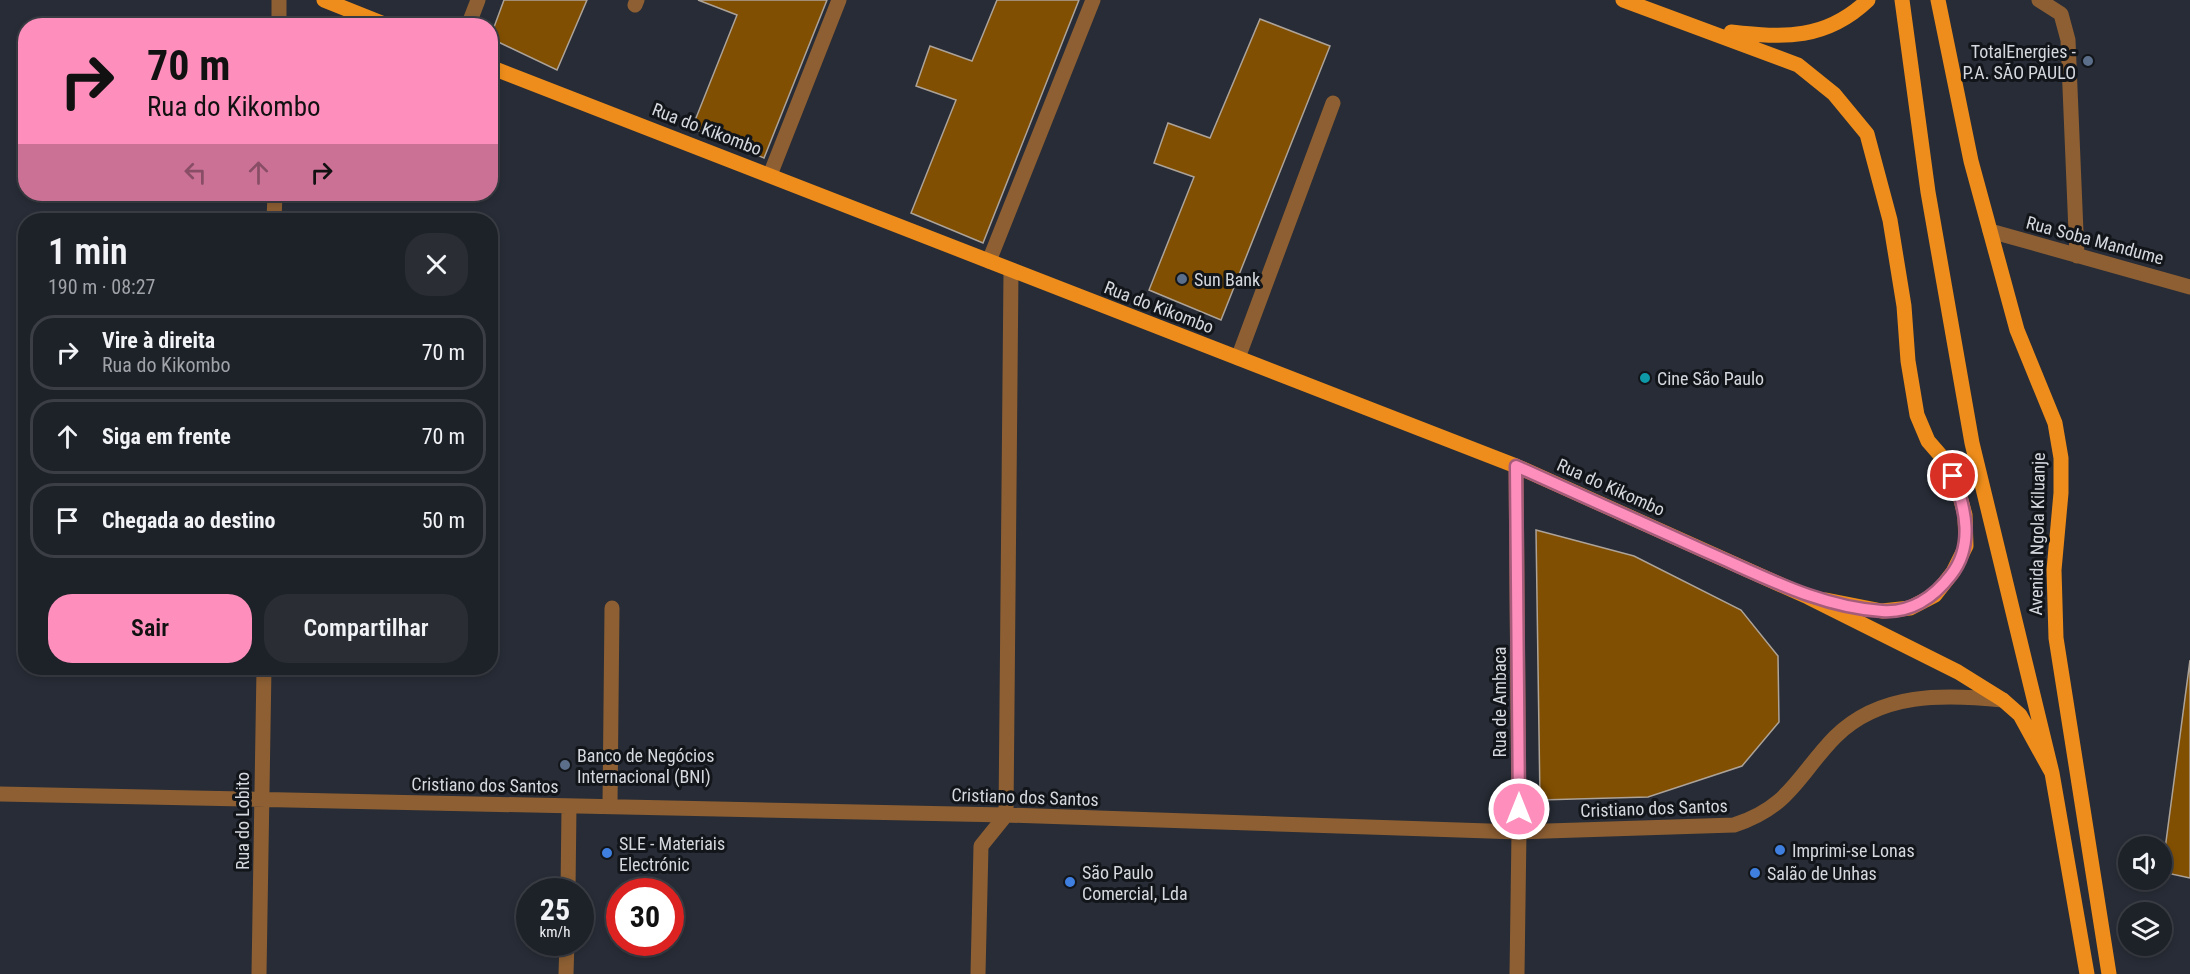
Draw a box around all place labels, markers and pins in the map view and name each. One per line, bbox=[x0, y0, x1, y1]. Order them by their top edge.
place label: TotalEnergies - P.A. SÃO PAULO bbox=[1962, 41, 2077, 83]
marker: TotalEnergies - P.A. SÃO PAULO bbox=[2081, 54, 2095, 68]
place label: Sun Bank bbox=[1194, 269, 1260, 290]
marker: Sun Bank bbox=[1175, 272, 1189, 286]
place label: Cine São Paulo bbox=[1657, 368, 1764, 389]
marker: Cine São Paulo bbox=[1638, 371, 1652, 385]
pin bbox=[1927, 450, 1978, 501]
place label: Banco de Negócios Internacional (BNI) bbox=[577, 745, 714, 788]
marker: Banco de Negócios Internacional (BNI) bbox=[558, 758, 572, 772]
place label: SLE - Materiais Electrónic bbox=[619, 833, 725, 875]
place label: Imprimi-se Lonas bbox=[1792, 840, 1915, 861]
marker: Imprimi-se Lonas bbox=[1773, 843, 1787, 857]
marker: SLE - Materiais Electrónic bbox=[600, 846, 614, 860]
place label: São Paulo Comercial, Lda bbox=[1082, 862, 1188, 904]
place label: Salão de Unhas bbox=[1767, 863, 1877, 884]
marker: Salão de Unhas bbox=[1748, 866, 1762, 880]
marker: São Paulo Comercial, Lda bbox=[1063, 875, 1077, 889]

